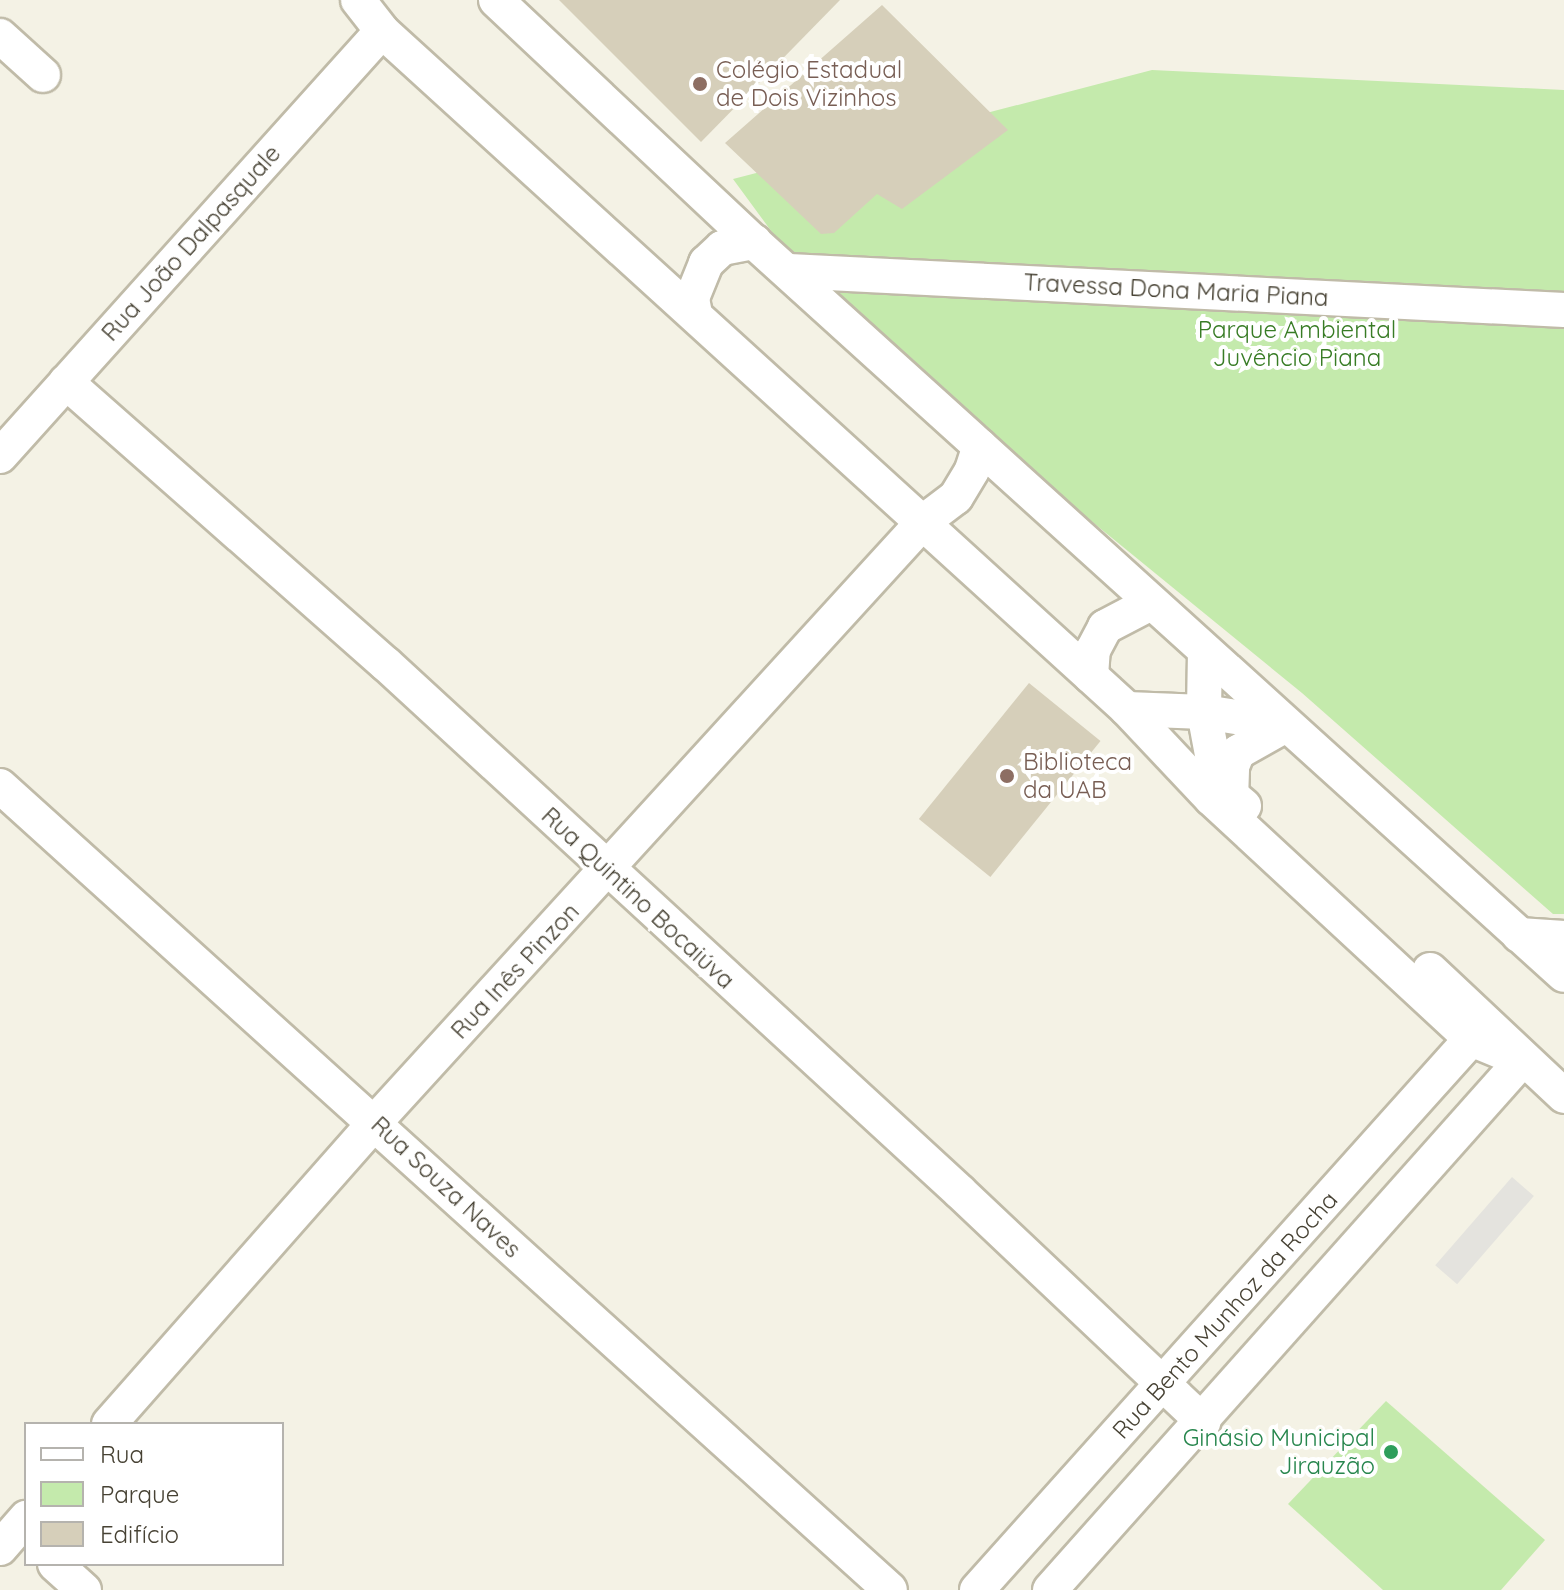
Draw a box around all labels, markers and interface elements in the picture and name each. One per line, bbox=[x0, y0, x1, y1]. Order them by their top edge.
place label: Colégio Estadual de Dois Vizinhos bbox=[716, 56, 902, 112]
marker: Colégio Estadual de Dois Vizinhos bbox=[691, 75, 709, 93]
street label: Rua João Dalpasquale bbox=[95, 139, 287, 347]
street label: Travessa Dona Maria Piana bbox=[1023, 268, 1329, 312]
park label: Parque Ambiental Juvêncio Piana bbox=[1198, 316, 1396, 372]
place label: Biblioteca da UAB bbox=[1023, 748, 1132, 804]
marker: Biblioteca da UAB bbox=[998, 767, 1016, 785]
street label: Rua Quintino Bocaiúva bbox=[536, 801, 740, 995]
street label: Rua Inês Pinzon bbox=[445, 897, 585, 1045]
street label: Rua Souza Naves bbox=[365, 1110, 527, 1264]
street label: Rua Bento Munhoz da Rocha bbox=[1106, 1185, 1344, 1445]
legend bbox=[24, 1422, 284, 1566]
place label: Ginásio Municipal Jirauzão bbox=[1183, 1424, 1375, 1480]
text: Rua bbox=[100, 1439, 144, 1469]
marker: Ginásio Municipal Jirauzão bbox=[1382, 1443, 1400, 1461]
text: Parque bbox=[100, 1479, 179, 1509]
text: Edifício bbox=[100, 1519, 179, 1549]

